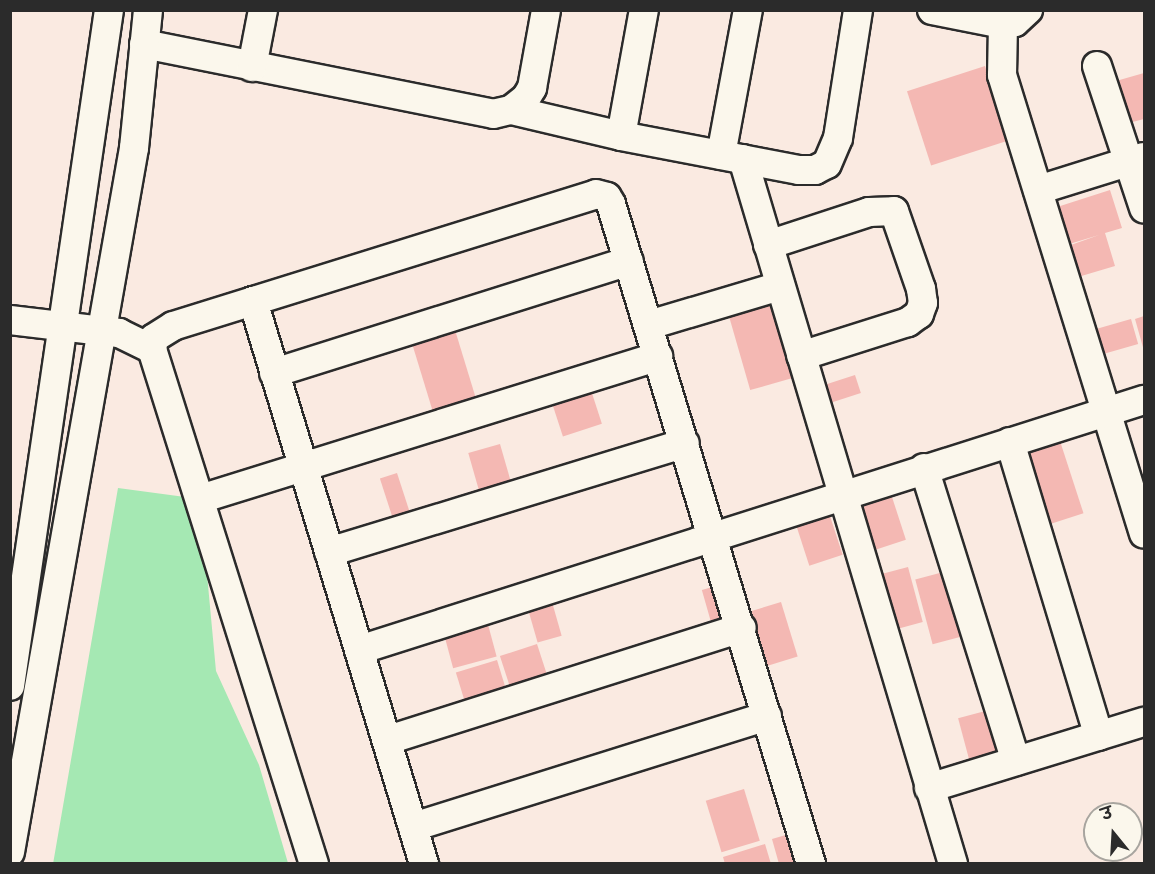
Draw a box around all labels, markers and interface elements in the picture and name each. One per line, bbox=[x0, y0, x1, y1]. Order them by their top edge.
north arrow bbox=[1083, 802, 1143, 862]
text: उ bbox=[1100, 806, 1116, 827]

